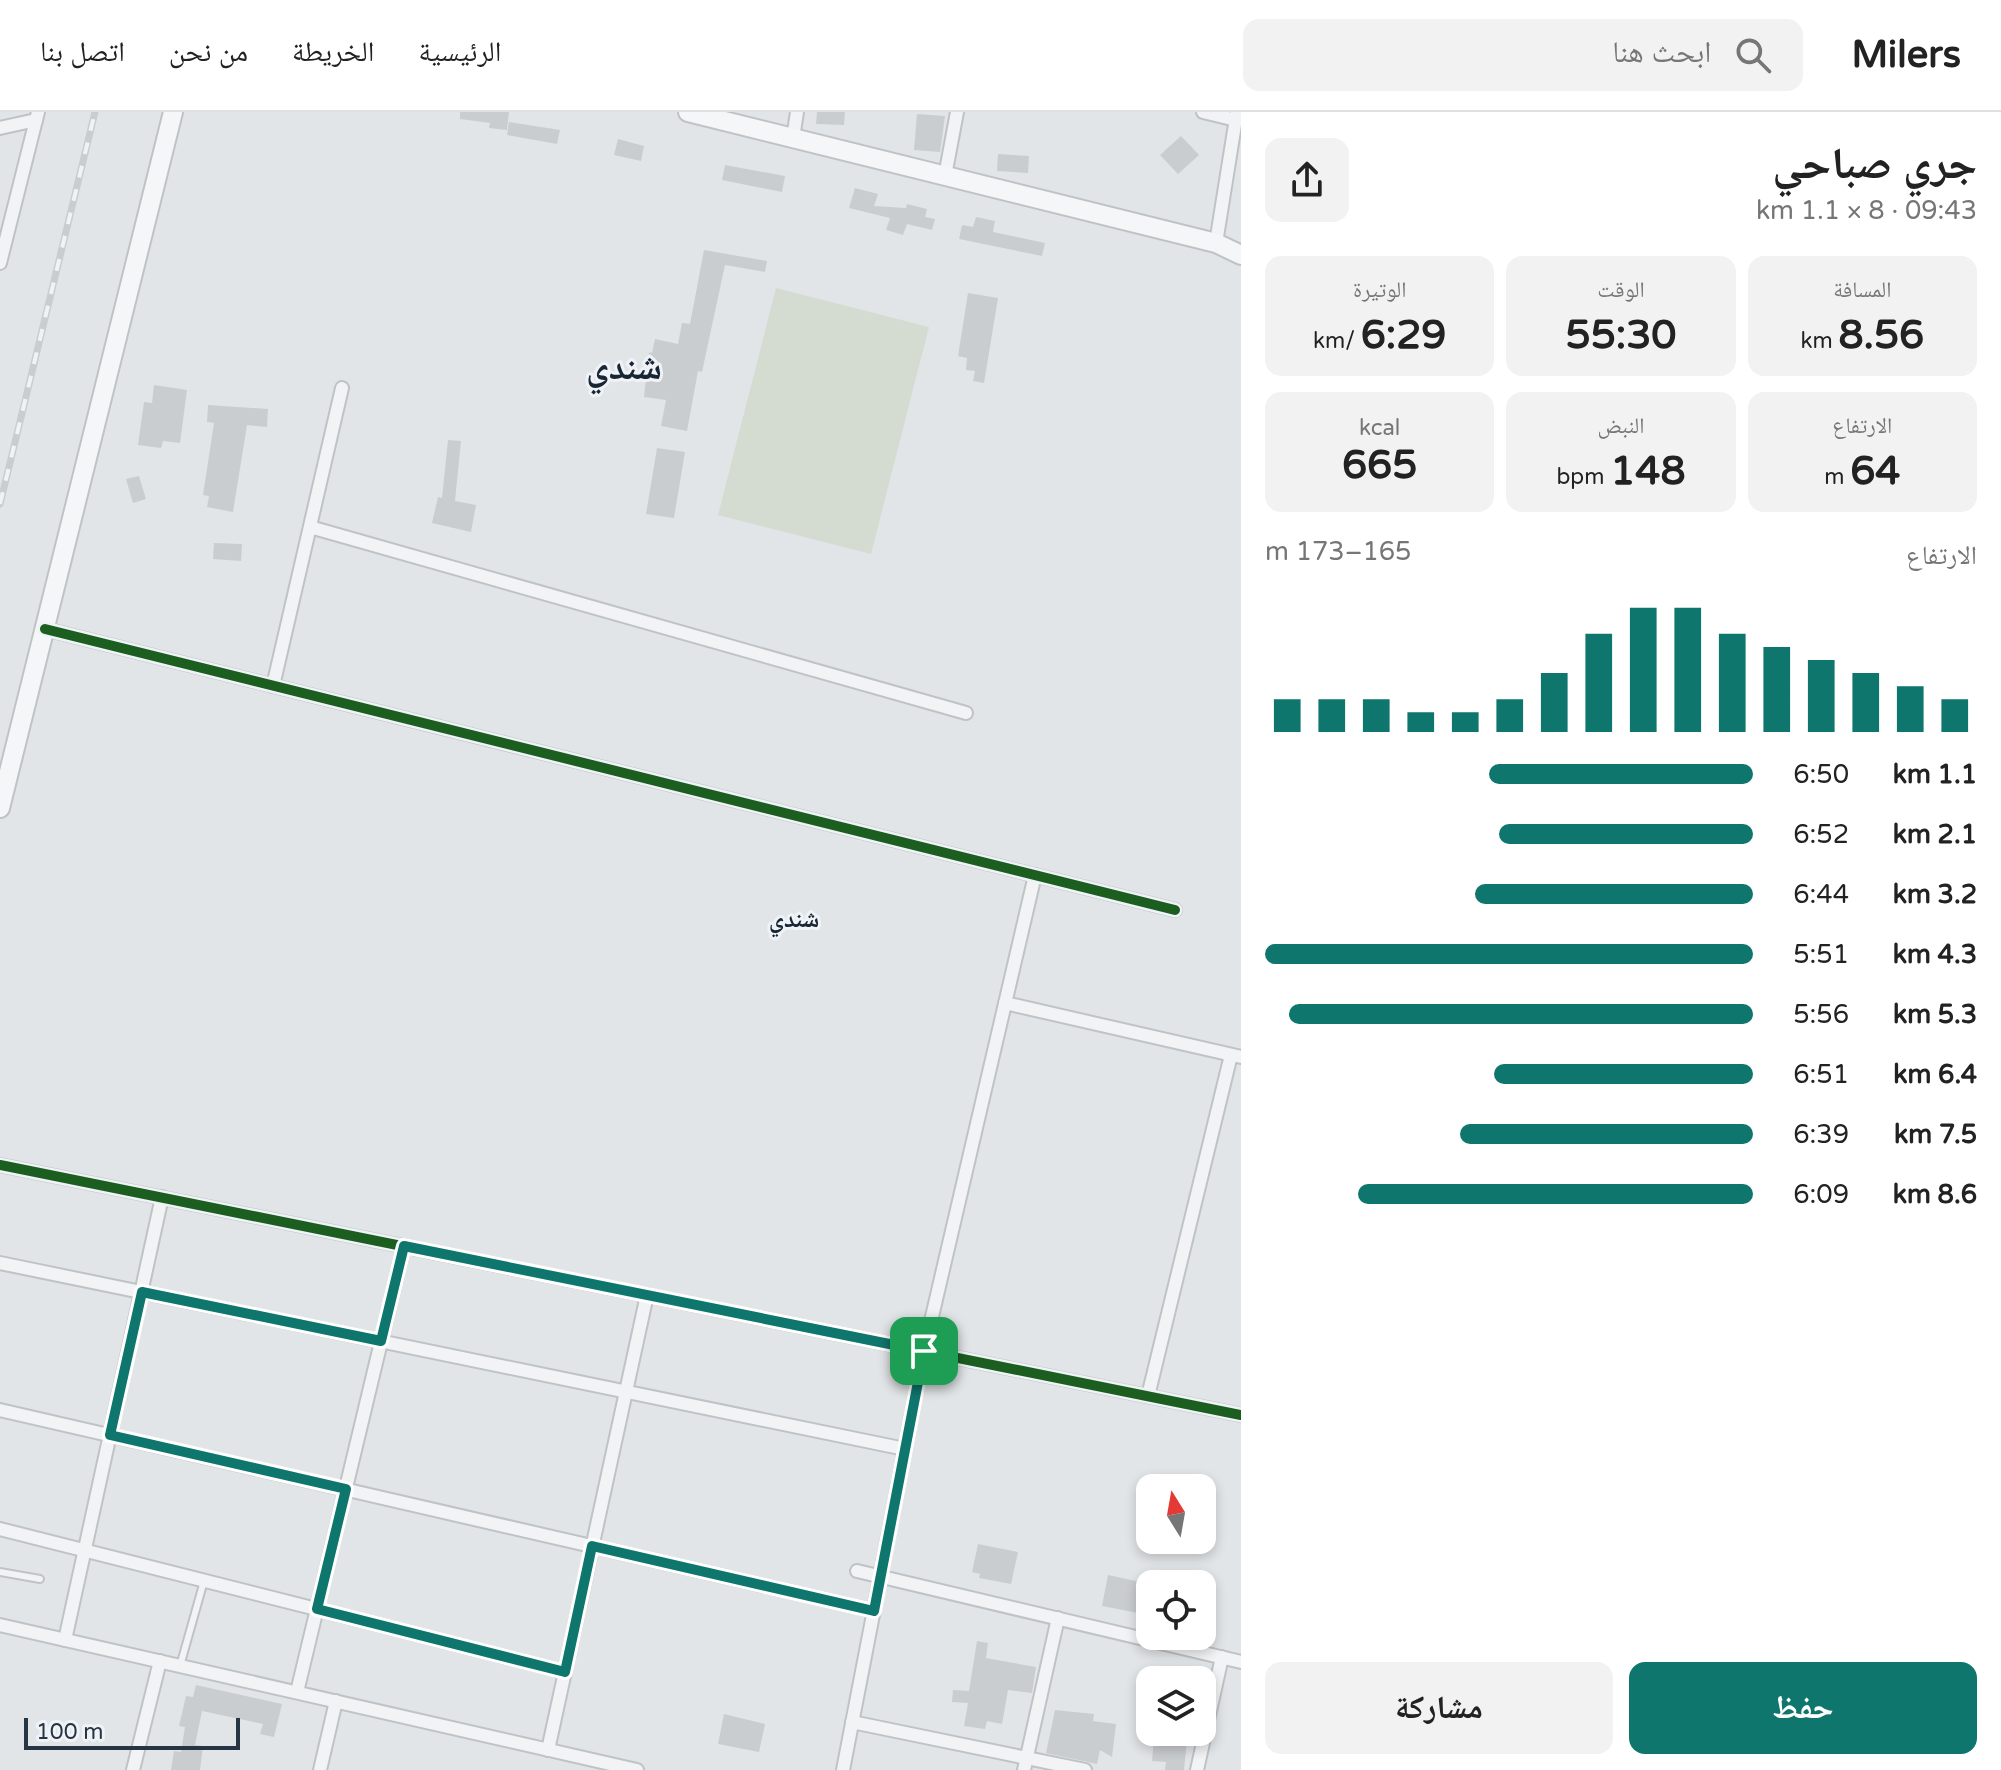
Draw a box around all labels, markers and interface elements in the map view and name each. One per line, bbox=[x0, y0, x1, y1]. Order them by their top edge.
search box bbox=[1243, 19, 1803, 91]
text: Milers bbox=[1851, 32, 1961, 78]
icon: search bbox=[1731, 33, 1775, 77]
text: ابحث هنا bbox=[1612, 34, 1711, 71]
text: اتصل بنا bbox=[40, 35, 125, 69]
text: من نحن bbox=[169, 35, 248, 69]
text: الخريطة bbox=[292, 35, 374, 69]
text: الرئيسية bbox=[418, 35, 501, 69]
button: share bbox=[1265, 138, 1349, 222]
text: جري صباحي bbox=[1772, 138, 1977, 191]
text: 09:43 · 8 × 1.1 km bbox=[1756, 195, 1977, 226]
text: الوتيرة bbox=[1353, 277, 1406, 303]
text: الوقت bbox=[1597, 277, 1645, 303]
text: المسافة bbox=[1833, 277, 1892, 303]
text: 6:29 bbox=[1361, 311, 1446, 359]
text: 55:30 bbox=[1566, 311, 1676, 359]
text: 8.56 bbox=[1838, 311, 1924, 359]
text: /km bbox=[1313, 328, 1361, 354]
text: km bbox=[1800, 328, 1838, 354]
district label: شندي bbox=[586, 346, 662, 395]
text: النبض bbox=[1598, 413, 1644, 439]
text: الارتفاع bbox=[1832, 413, 1892, 439]
text: kcal bbox=[1359, 415, 1400, 441]
text: 665 bbox=[1342, 441, 1417, 489]
text: 148 bbox=[1610, 447, 1686, 495]
text: 64 bbox=[1850, 447, 1900, 495]
text: bpm bbox=[1556, 464, 1610, 490]
text: m bbox=[1824, 464, 1850, 490]
text: 165–173 m bbox=[1265, 536, 1411, 567]
text: الارتفاع bbox=[1906, 540, 1977, 571]
text: 6:50 bbox=[1793, 759, 1849, 790]
text: 1.1 km bbox=[1893, 759, 1977, 790]
text: 6:52 bbox=[1793, 819, 1849, 850]
text: 2.1 km bbox=[1893, 819, 1977, 850]
text: 6:44 bbox=[1793, 879, 1849, 910]
text: 3.2 km bbox=[1893, 879, 1977, 910]
district label: شندي bbox=[769, 905, 819, 938]
text: 5:51 bbox=[1793, 939, 1849, 970]
text: 4.3 km bbox=[1893, 939, 1977, 970]
text: 5:56 bbox=[1793, 999, 1849, 1030]
text: 5.3 km bbox=[1893, 999, 1977, 1030]
text: 6:51 bbox=[1793, 1059, 1849, 1090]
text: 6.4 km bbox=[1893, 1059, 1977, 1090]
text: 6:39 bbox=[1793, 1119, 1849, 1150]
text: 7.5 km bbox=[1894, 1119, 1977, 1150]
text: 6:09 bbox=[1793, 1179, 1849, 1210]
text: 8.6 km bbox=[1893, 1179, 1977, 1210]
pin bbox=[890, 1317, 958, 1385]
icon: arrive bbox=[902, 1329, 946, 1373]
north arrow bbox=[1136, 1474, 1216, 1554]
map controls bbox=[1136, 1474, 1216, 1746]
button: locate bbox=[1136, 1570, 1216, 1650]
button: مشاركة bbox=[1265, 1662, 1613, 1754]
button: حفظ bbox=[1629, 1662, 1977, 1754]
button: layers bbox=[1136, 1666, 1216, 1746]
scale bar bbox=[24, 1714, 240, 1750]
text: 100 m bbox=[36, 1719, 103, 1745]

